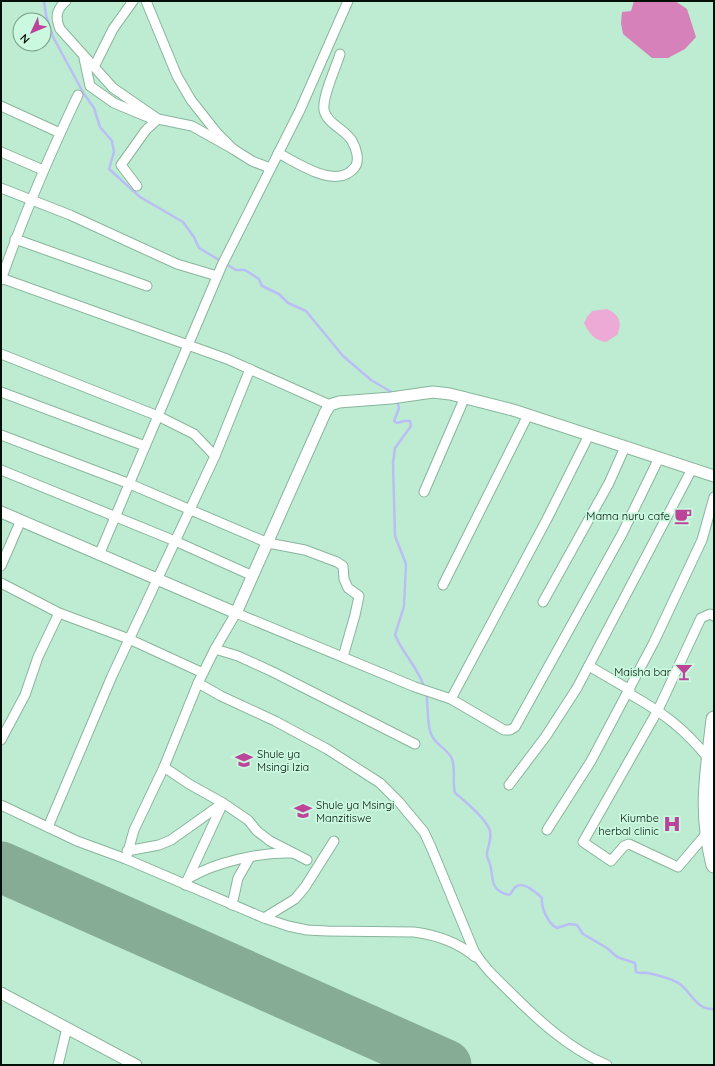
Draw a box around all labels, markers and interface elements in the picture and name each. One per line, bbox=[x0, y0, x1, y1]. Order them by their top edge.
north arrow bbox=[12, 12, 52, 52]
text: N bbox=[17, 31, 33, 47]
cafe icon: Mama nuru cafe bbox=[673, 506, 693, 526]
place label: Mama nuru cafe bbox=[586, 509, 670, 523]
bar icon: Maisha bar bbox=[674, 662, 694, 682]
place label: Maisha bar bbox=[614, 665, 672, 679]
place label: Shule ya Msingi Izia bbox=[257, 747, 309, 774]
school or university icon: Shule ya Msingi Izia bbox=[234, 750, 254, 770]
place label: Shule ya Msingi Manzitiswe bbox=[316, 798, 394, 825]
school or university icon: Shule ya Msingi Manzitiswe bbox=[293, 801, 313, 821]
place label: Kiumbe herbal clinic bbox=[598, 811, 659, 838]
hospital icon: Kiumbe herbal clinic bbox=[662, 814, 682, 834]

